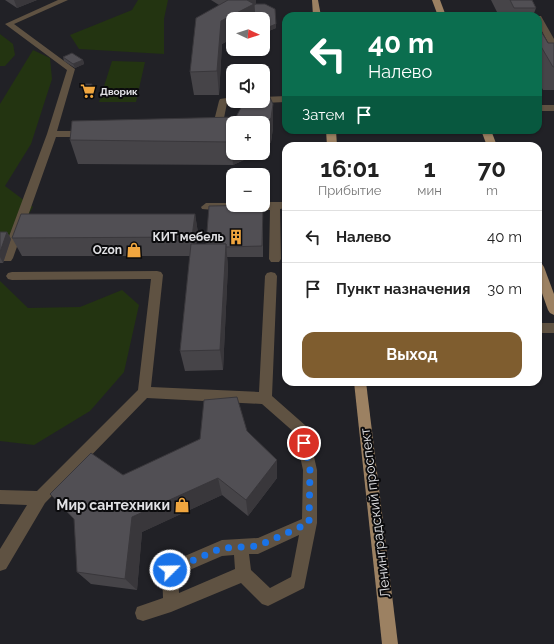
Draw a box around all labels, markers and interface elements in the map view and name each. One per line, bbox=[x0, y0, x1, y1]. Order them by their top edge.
north arrow bbox=[226, 12, 270, 56]
map controls bbox=[226, 12, 270, 212]
text: 40 m bbox=[368, 27, 434, 60]
icon: left bbox=[302, 28, 354, 80]
text: Налево bbox=[368, 61, 432, 82]
button: sound bbox=[226, 64, 270, 108]
supermarket icon: Дворик bbox=[79, 82, 97, 100]
place label: Дворик bbox=[100, 86, 138, 97]
icon: arrive bbox=[353, 104, 375, 126]
text: Затем bbox=[302, 106, 345, 124]
button: + bbox=[226, 116, 270, 160]
text: 16:01 bbox=[320, 154, 379, 183]
text: 1 bbox=[424, 154, 435, 183]
text: 70 bbox=[478, 154, 506, 183]
button: − bbox=[226, 168, 270, 212]
text: Прибытие bbox=[318, 183, 381, 198]
text: мин bbox=[417, 183, 442, 198]
text: m bbox=[486, 183, 498, 198]
icon: left bbox=[302, 226, 324, 248]
building icon: КИТ мебель bbox=[227, 228, 245, 246]
text: Налево bbox=[336, 228, 391, 246]
text: 40 m bbox=[487, 228, 522, 246]
place label: КИТ мебель bbox=[152, 230, 225, 244]
shop icon: Ozon bbox=[125, 241, 143, 259]
place label: Ozon bbox=[93, 243, 122, 257]
icon: arrive bbox=[302, 278, 324, 300]
text: Пункт назначения bbox=[336, 280, 470, 298]
text: 30 m bbox=[487, 280, 522, 298]
button: Выход bbox=[302, 332, 522, 378]
pin bbox=[287, 426, 321, 460]
street label: Ленинградский проспект bbox=[357, 427, 393, 599]
icon: arrive bbox=[293, 432, 315, 454]
shop icon: Мир сантехники bbox=[173, 496, 191, 514]
place label: Мир сантехники bbox=[56, 497, 170, 513]
position arrow bbox=[149, 549, 191, 591]

